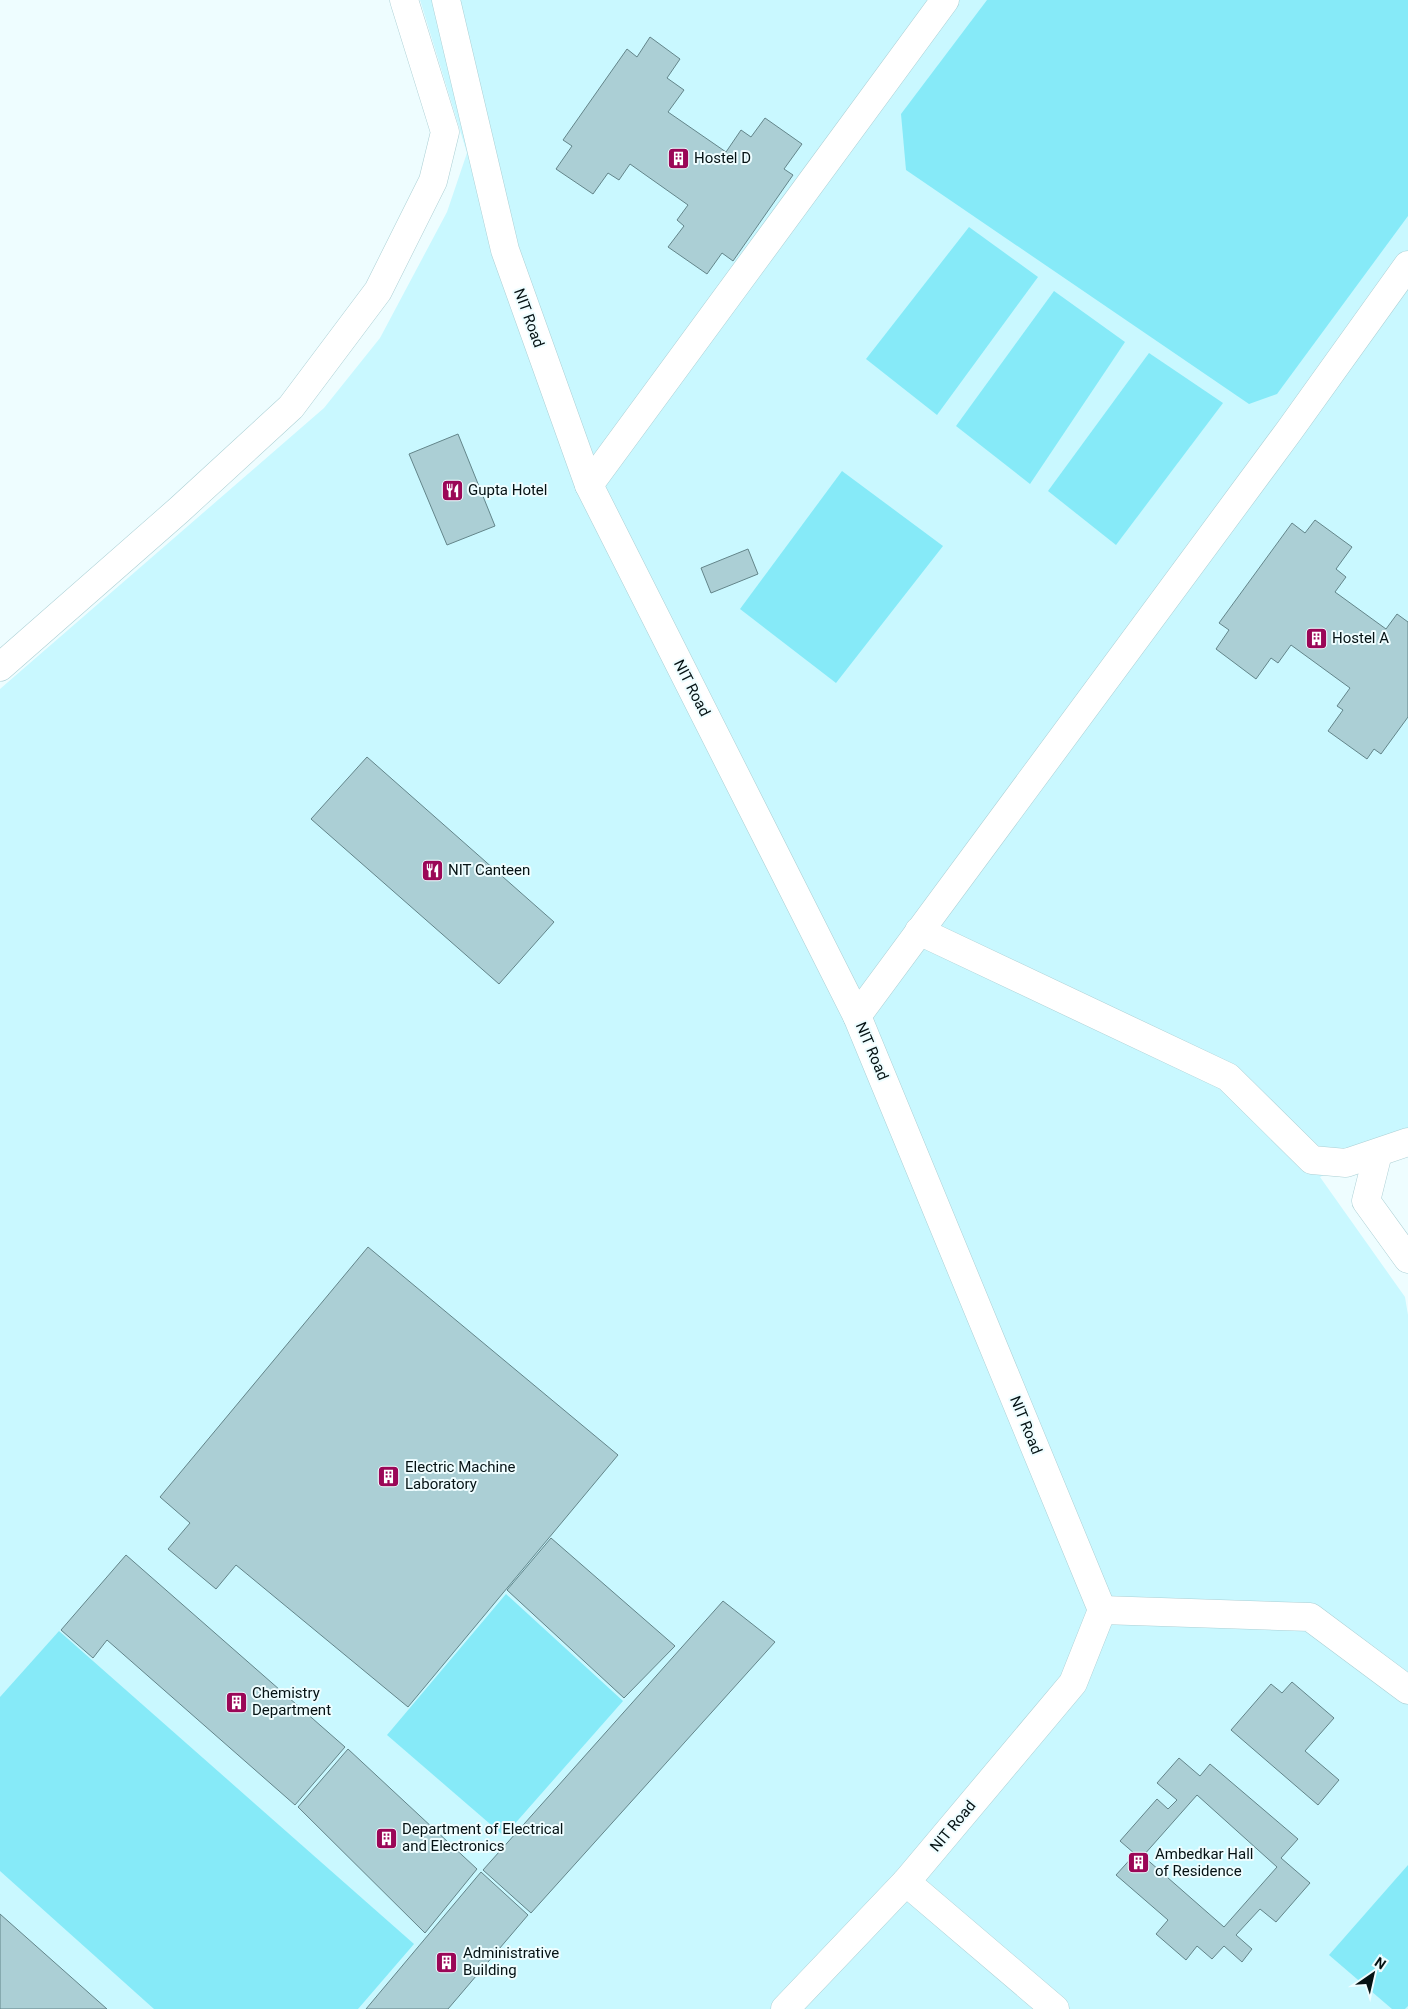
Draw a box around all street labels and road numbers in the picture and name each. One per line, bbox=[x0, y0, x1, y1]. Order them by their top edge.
street label: NIT Road bbox=[510, 286, 548, 350]
street label: NIT Road bbox=[670, 657, 714, 719]
street label: NIT Road bbox=[852, 1019, 892, 1083]
street label: NIT Road bbox=[1006, 1393, 1046, 1457]
street label: NIT Road bbox=[926, 1797, 980, 1855]

